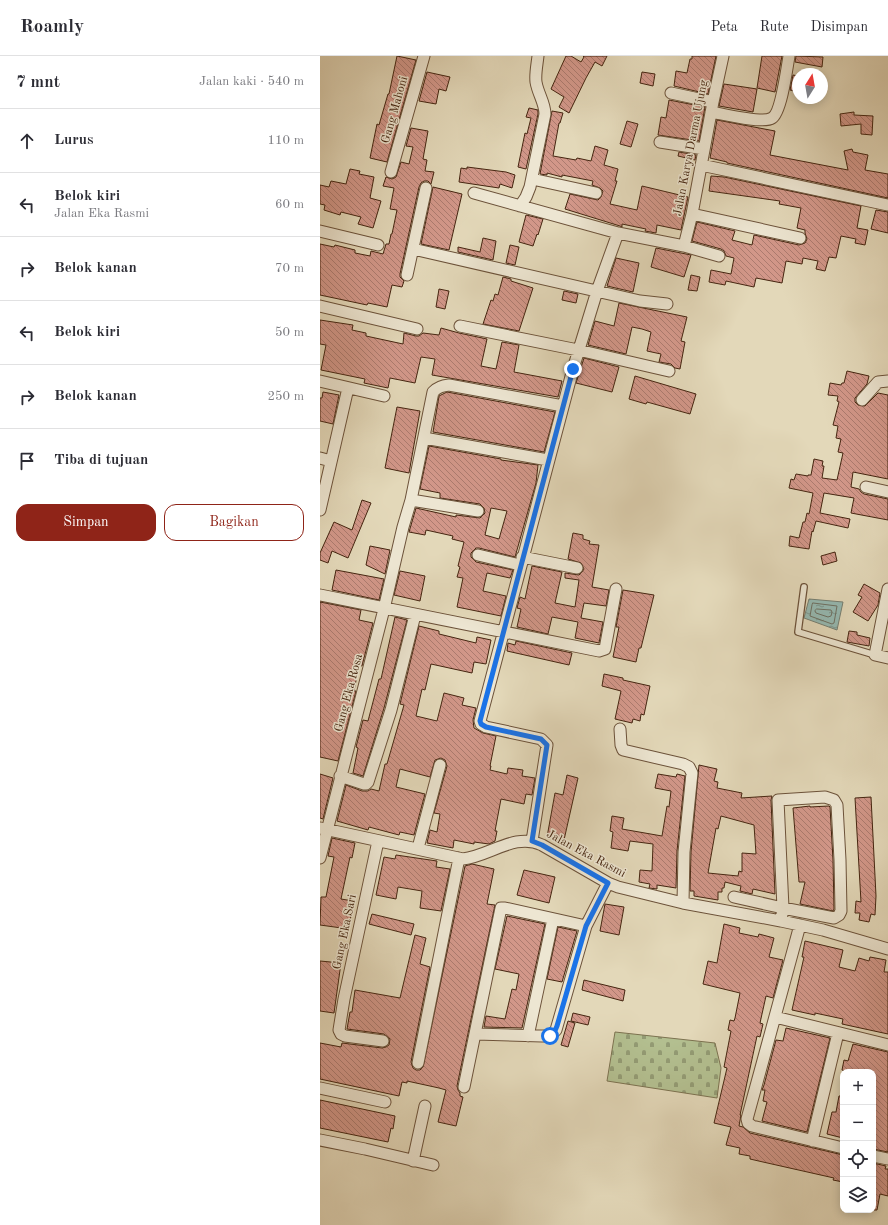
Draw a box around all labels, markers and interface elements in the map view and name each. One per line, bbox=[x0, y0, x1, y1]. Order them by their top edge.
text: Roamly bbox=[20, 18, 84, 37]
text: Peta bbox=[711, 20, 738, 34]
text: Rute bbox=[760, 20, 789, 34]
text: Disimpan bbox=[811, 20, 868, 34]
north arrow bbox=[792, 68, 828, 104]
text: 7 mnt bbox=[16, 74, 60, 91]
text: Jalan kaki · 540 m bbox=[199, 75, 304, 88]
street label: Gang Mahoni bbox=[380, 75, 410, 145]
street label: Jalan Karya Darma Ujung bbox=[672, 79, 710, 217]
icon: ahead bbox=[16, 130, 38, 152]
text: Lurus bbox=[54, 133, 94, 148]
text: 110 m bbox=[267, 134, 304, 147]
text: Belok kiri bbox=[54, 189, 120, 204]
icon: left bbox=[16, 194, 38, 216]
text: 60 m bbox=[275, 198, 304, 211]
text: Jalan Eka Rasmi bbox=[54, 207, 149, 220]
icon: right bbox=[16, 258, 38, 280]
text: Belok kanan bbox=[54, 261, 137, 276]
text: 70 m bbox=[275, 262, 304, 275]
icon: left bbox=[16, 322, 38, 344]
text: Belok kiri bbox=[54, 325, 120, 340]
text: 50 m bbox=[275, 326, 304, 339]
route end bbox=[564, 360, 582, 378]
icon: right bbox=[16, 386, 38, 408]
text: Belok kanan bbox=[54, 389, 137, 404]
text: 250 m bbox=[267, 390, 304, 403]
icon: arrive bbox=[16, 450, 38, 472]
text: Tiba di tujuan bbox=[54, 453, 148, 468]
button: Simpan bbox=[16, 504, 156, 541]
button: Bagikan bbox=[164, 504, 304, 541]
street label: Gang Eka Rosa bbox=[333, 653, 365, 733]
street label: Jalan Eka Rasmi bbox=[544, 828, 628, 880]
street label: Gang Eka Sari bbox=[331, 893, 359, 971]
route start bbox=[541, 1027, 559, 1045]
map controls bbox=[840, 1069, 876, 1213]
button: + bbox=[840, 1069, 876, 1105]
button: − bbox=[840, 1105, 876, 1141]
button: locate bbox=[840, 1141, 876, 1177]
button: layers bbox=[840, 1177, 876, 1213]

